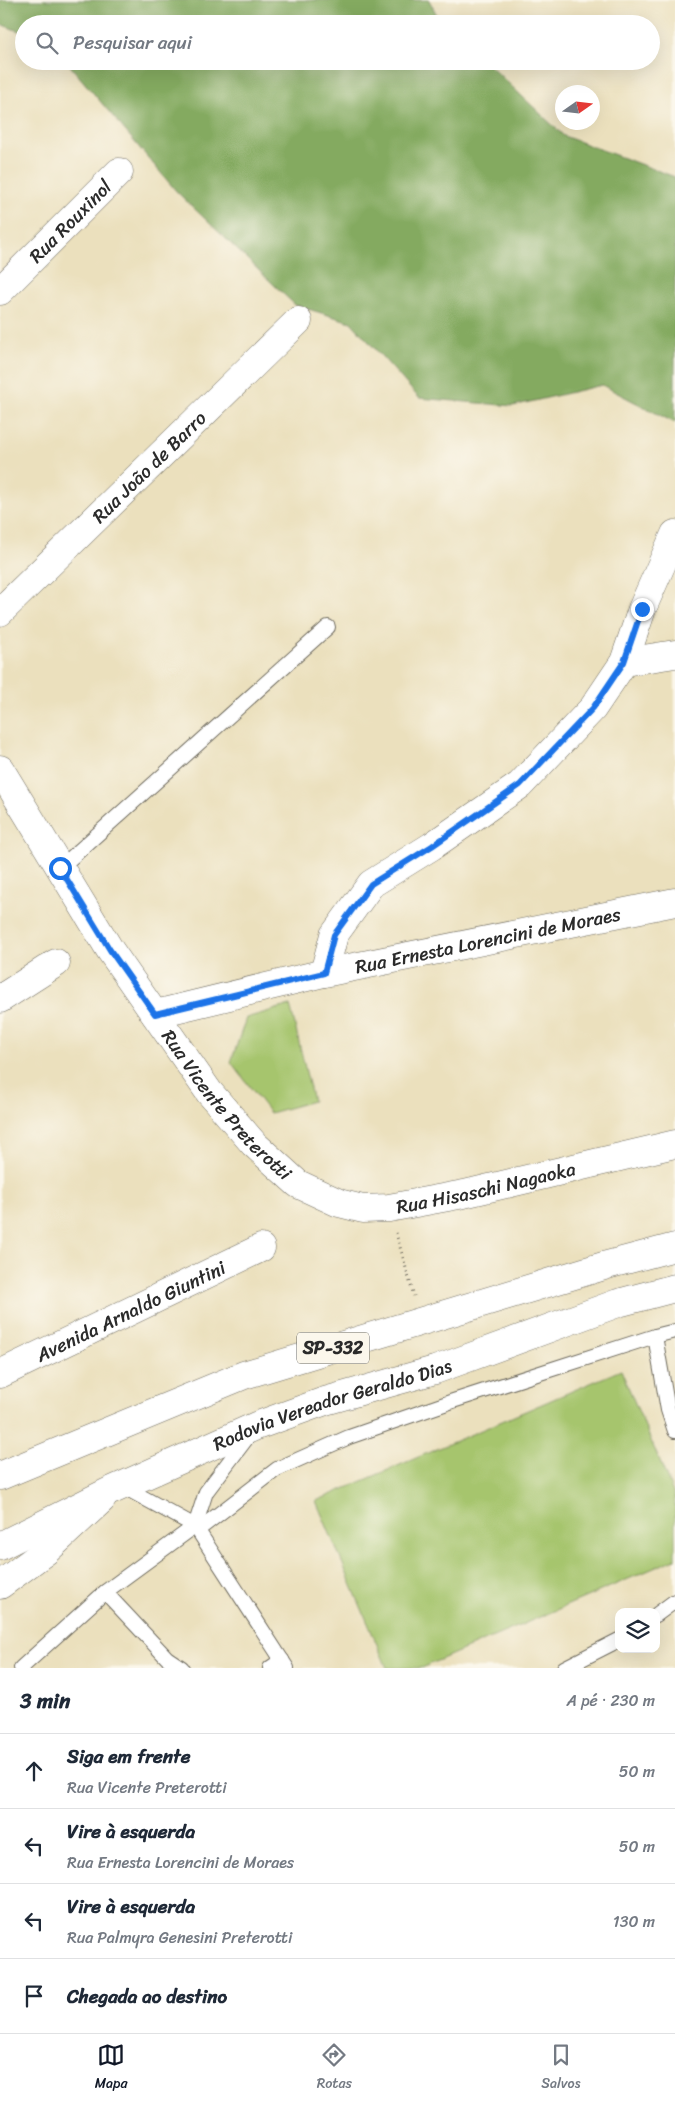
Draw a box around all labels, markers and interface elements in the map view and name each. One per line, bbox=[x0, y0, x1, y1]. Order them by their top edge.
search box bbox=[15, 15, 660, 70]
text: Pesquisar aqui bbox=[73, 26, 192, 59]
icon: search bbox=[33, 29, 61, 57]
north arrow bbox=[555, 85, 600, 130]
street label: Rua Rouxinol bbox=[20, 171, 120, 271]
street label: Rua João de Barro bbox=[84, 402, 214, 531]
route end bbox=[631, 598, 654, 621]
route start bbox=[49, 857, 72, 880]
street label: Rua Ernesta Lorencini de Moraes bbox=[352, 897, 624, 983]
street label: Rua Vicente Preterotti bbox=[153, 1022, 301, 1188]
street label: Rua Hisaschi Nagaoka bbox=[393, 1152, 579, 1223]
street label: Avenida Arnaldo Giuntini bbox=[29, 1251, 232, 1371]
road number: SP-332 bbox=[297, 1332, 369, 1364]
street label: Rodovia Vereador Geraldo Dias bbox=[207, 1349, 457, 1460]
map controls bbox=[615, 1608, 660, 1653]
button: layers bbox=[615, 1608, 660, 1653]
text: 3 min bbox=[20, 1682, 70, 1720]
text: A pé · 230 m bbox=[566, 1686, 655, 1715]
text: Siga em frente bbox=[67, 1740, 190, 1773]
icon: ahead bbox=[20, 1757, 48, 1785]
text: 50 m bbox=[619, 1757, 655, 1786]
text: Rua Vicente Preterotti bbox=[67, 1773, 227, 1802]
text: Vire à esquerda bbox=[67, 1815, 195, 1848]
icon: left bbox=[20, 1832, 48, 1860]
text: 50 m bbox=[619, 1832, 655, 1861]
text: Rua Ernesta Lorencini de Moraes bbox=[67, 1848, 294, 1877]
text: Vire à esquerda bbox=[67, 1890, 195, 1923]
icon: left bbox=[20, 1907, 48, 1935]
text: 130 m bbox=[613, 1907, 655, 1936]
text: Rua Palmyra Genesini Preterotti bbox=[67, 1923, 292, 1952]
text: Chegada ao destino bbox=[67, 1980, 227, 2013]
icon: arrive bbox=[20, 1982, 48, 2010]
tab: Mapa bbox=[95, 2041, 128, 2096]
tab: Rotas bbox=[317, 2041, 352, 2096]
tab: Salvos bbox=[541, 2041, 580, 2096]

